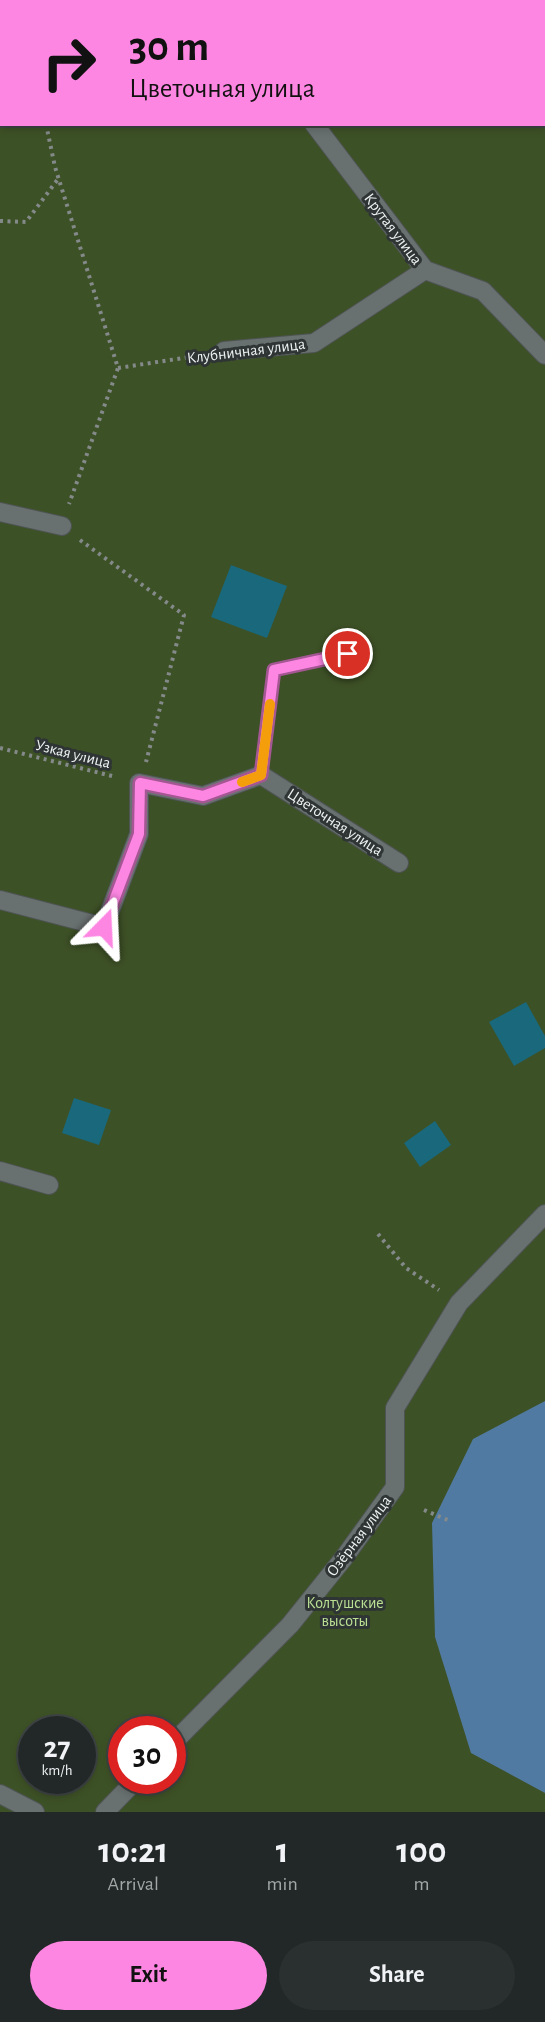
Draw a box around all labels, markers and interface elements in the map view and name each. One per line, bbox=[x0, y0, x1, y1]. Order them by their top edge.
icon: right bbox=[30, 24, 108, 102]
text: 30 m bbox=[129, 26, 209, 68]
text: Цветочная улица bbox=[129, 75, 315, 102]
street label: Крутая улица bbox=[360, 190, 425, 268]
street label: Клубничная улица bbox=[186, 336, 306, 367]
pin bbox=[322, 628, 373, 679]
icon: arrive bbox=[331, 637, 364, 670]
street label: Узкая улица bbox=[33, 737, 112, 772]
street label: Цветочная улица bbox=[284, 785, 386, 860]
position arrow bbox=[72, 895, 136, 959]
street label: Озёрная улица bbox=[324, 1493, 395, 1580]
park label: Колтушские высоты bbox=[306, 1595, 384, 1629]
speed limit sign: 30 bbox=[108, 1716, 186, 1794]
text: 27 bbox=[43, 1733, 71, 1763]
text: km/h bbox=[42, 1763, 72, 1778]
text: 10:21 bbox=[98, 1833, 168, 1869]
text: 1 bbox=[276, 1833, 289, 1869]
text: 100 bbox=[396, 1833, 447, 1869]
text: Arrival bbox=[108, 1874, 159, 1894]
text: min bbox=[267, 1874, 298, 1894]
text: m bbox=[413, 1874, 429, 1894]
button: Exit bbox=[30, 1941, 267, 2010]
button: Share bbox=[279, 1941, 515, 2010]

